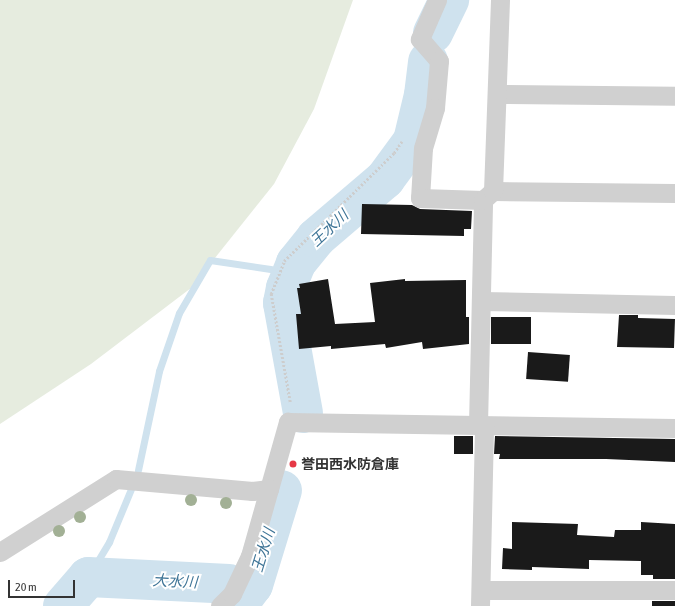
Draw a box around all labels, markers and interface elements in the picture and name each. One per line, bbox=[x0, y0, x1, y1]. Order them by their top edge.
water label: 王水川 bbox=[306, 206, 352, 250]
place label: 誉田西水防倉庫 bbox=[301, 456, 399, 472]
marker: 誉田西水防倉庫 bbox=[288, 459, 298, 469]
water label: 王水川 bbox=[248, 526, 278, 574]
water label: 大水川 bbox=[152, 571, 198, 591]
scale bar bbox=[10, 572, 77, 598]
text: 20 m bbox=[15, 580, 37, 594]

